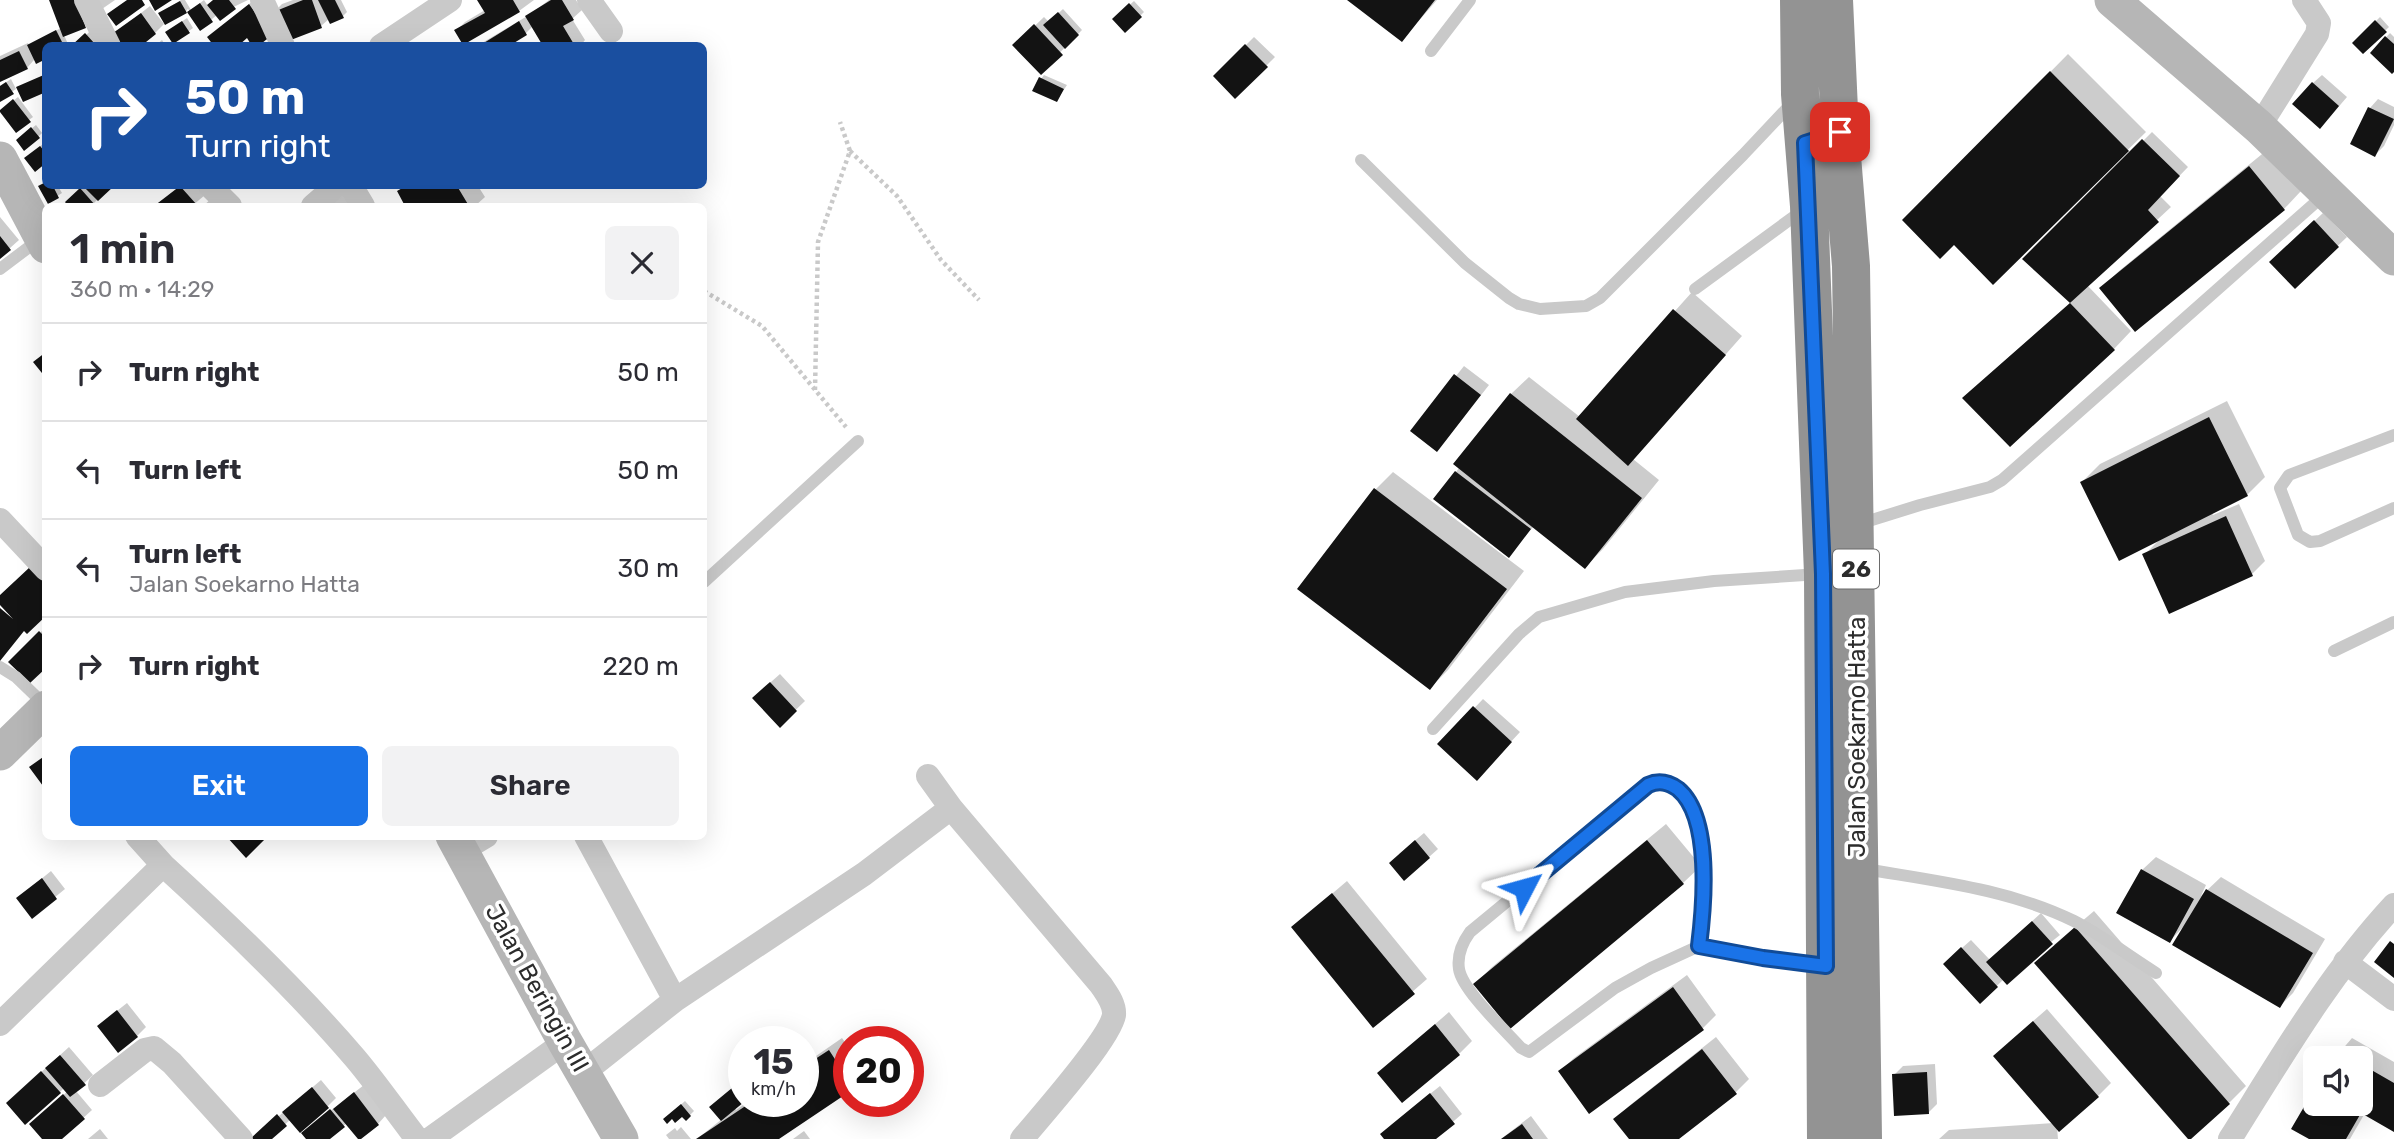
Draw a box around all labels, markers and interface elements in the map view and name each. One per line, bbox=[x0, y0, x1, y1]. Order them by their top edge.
text: 50 m bbox=[185, 68, 305, 126]
icon: right bbox=[70, 70, 161, 161]
pin bbox=[1810, 102, 1870, 162]
icon: arrive bbox=[1821, 113, 1859, 151]
text: Turn right bbox=[185, 127, 330, 165]
text: 1 min bbox=[70, 224, 176, 274]
button: close bbox=[605, 226, 679, 300]
text: 360 m · 14:29 bbox=[70, 275, 214, 303]
icon: right bbox=[70, 353, 108, 391]
text: Turn right bbox=[129, 357, 259, 388]
text: 50 m bbox=[618, 357, 679, 388]
icon: left bbox=[70, 451, 108, 489]
text: Turn left bbox=[129, 455, 241, 486]
text: 50 m bbox=[618, 455, 679, 486]
text: Turn left bbox=[129, 539, 241, 570]
icon: left bbox=[70, 549, 108, 587]
road number: 26 bbox=[1833, 550, 1879, 589]
text: 30 m bbox=[617, 553, 679, 584]
text: Jalan Soekarno Hatta bbox=[129, 570, 360, 598]
street label: Jalan Soekarno Hatta bbox=[1843, 616, 1871, 858]
icon: right bbox=[70, 647, 108, 685]
text: Turn right bbox=[129, 651, 259, 682]
text: 220 m bbox=[602, 651, 679, 682]
button: Exit bbox=[70, 746, 368, 826]
button: Share bbox=[382, 746, 679, 826]
position arrow bbox=[1487, 851, 1561, 925]
street label: Jalan Beringin III bbox=[479, 899, 595, 1077]
speed limit sign: 20 bbox=[833, 1026, 924, 1117]
text: 15 bbox=[753, 1041, 794, 1083]
map controls bbox=[2303, 1046, 2373, 1116]
button: sound bbox=[2303, 1046, 2373, 1116]
text: km/h bbox=[751, 1078, 796, 1100]

